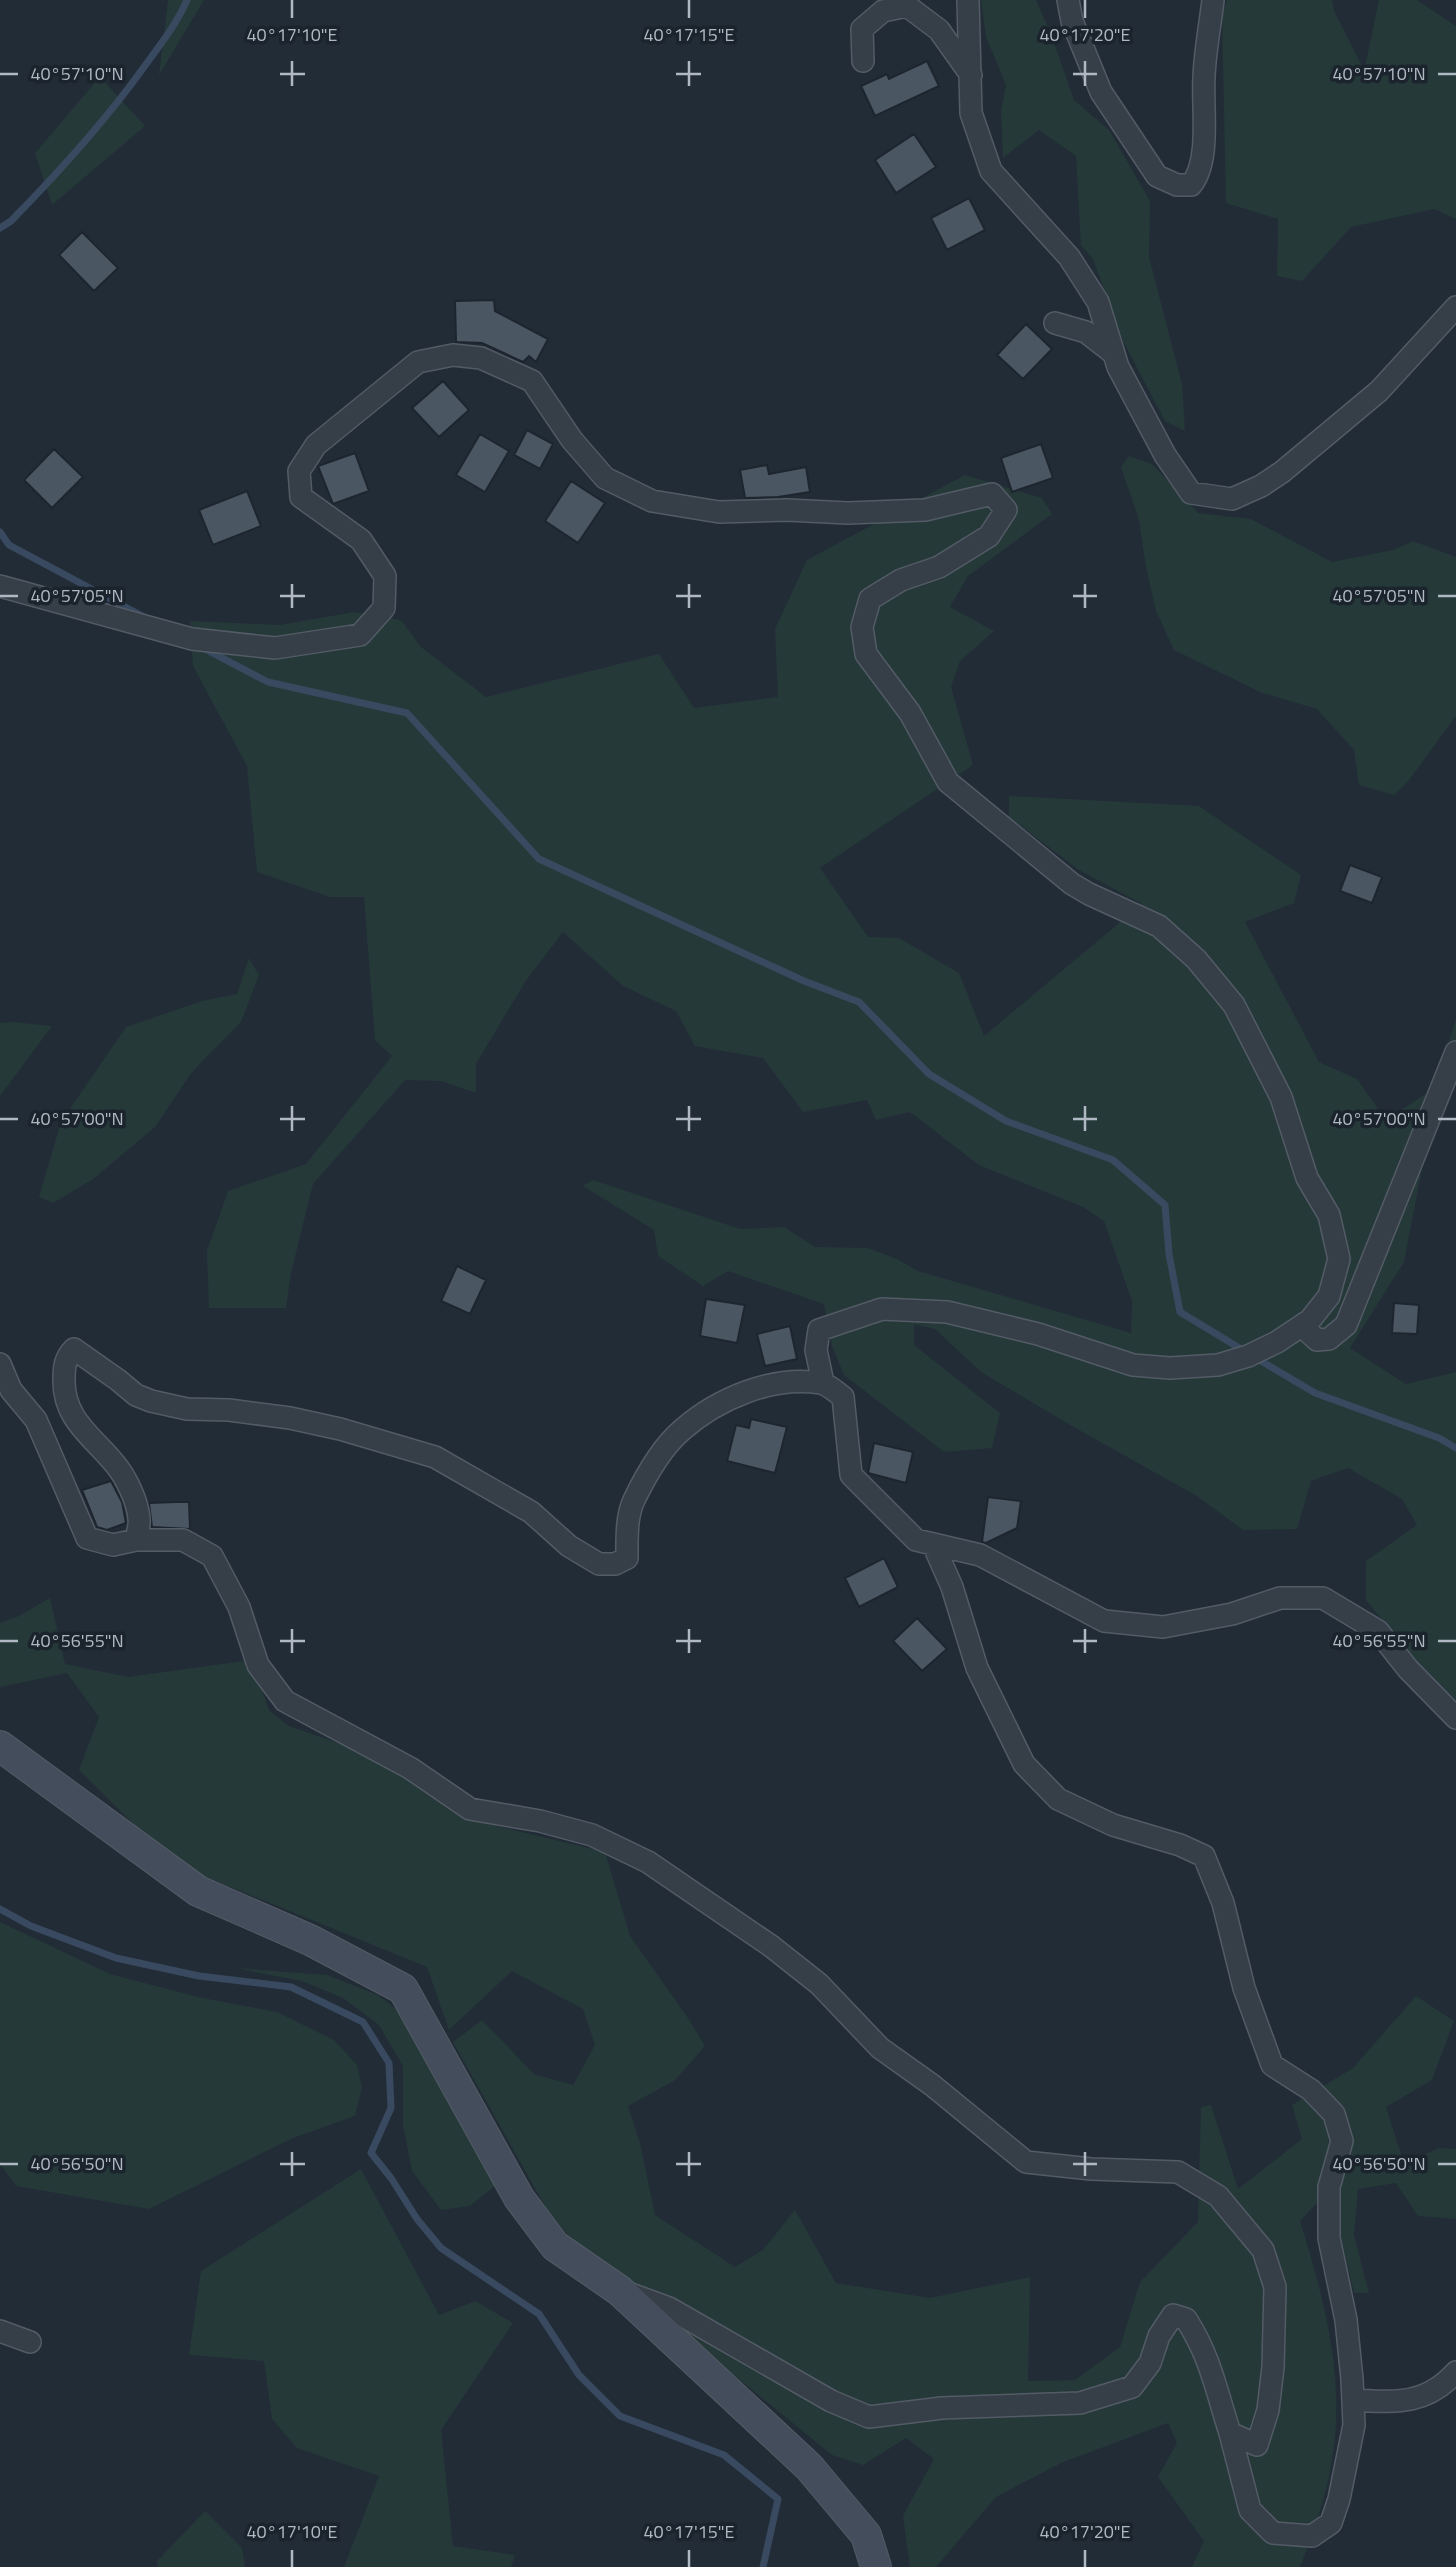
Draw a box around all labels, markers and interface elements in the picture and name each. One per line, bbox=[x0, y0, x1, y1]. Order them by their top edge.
text: 40°17'10"E bbox=[247, 21, 338, 48]
text: 40°17'15"E bbox=[644, 21, 735, 48]
text: 40°17'20"E bbox=[1040, 21, 1131, 48]
text: 40°57'10"N bbox=[30, 60, 124, 87]
text: 40°57'10"N bbox=[1332, 60, 1426, 87]
text: 40°57'05"N bbox=[30, 582, 124, 609]
text: 40°57'05"N bbox=[1332, 582, 1426, 609]
text: 40°57'00"N bbox=[30, 1105, 124, 1132]
text: 40°57'00"N bbox=[1332, 1105, 1426, 1132]
text: 40°56'55"N bbox=[30, 1627, 124, 1654]
text: 40°56'55"N bbox=[1332, 1627, 1426, 1654]
text: 40°56'50"N bbox=[30, 2150, 124, 2177]
text: 40°56'50"N bbox=[1332, 2150, 1426, 2177]
text: 40°17'10"E bbox=[247, 2518, 338, 2545]
text: 40°17'15"E bbox=[644, 2518, 735, 2545]
text: 40°17'20"E bbox=[1040, 2518, 1131, 2545]

